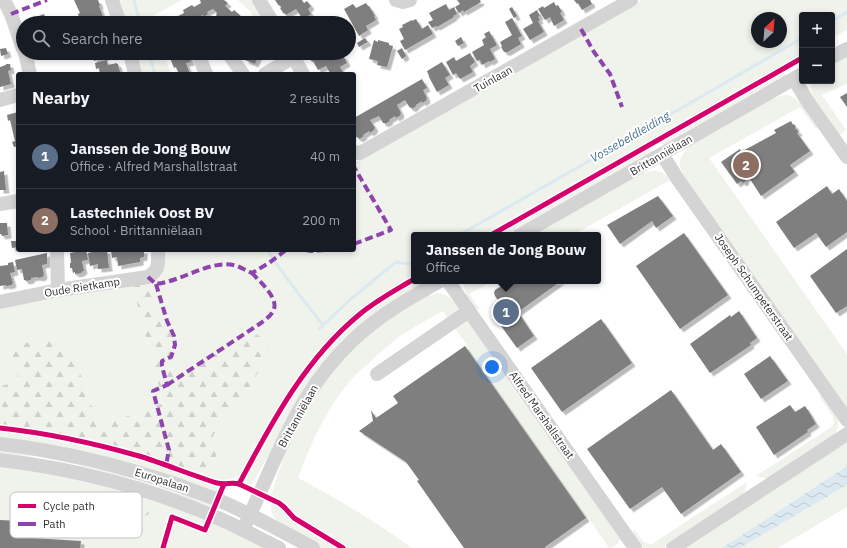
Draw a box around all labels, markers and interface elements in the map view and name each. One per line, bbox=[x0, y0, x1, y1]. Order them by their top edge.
north arrow bbox=[751, 12, 787, 48]
map controls bbox=[799, 12, 835, 84]
button: + bbox=[799, 12, 835, 48]
search box bbox=[16, 16, 356, 60]
icon: search bbox=[30, 27, 52, 49]
text: Search here bbox=[62, 29, 142, 48]
button: − bbox=[799, 48, 835, 84]
street label: Tuinlaan bbox=[471, 63, 515, 95]
text: Nearby bbox=[32, 87, 90, 109]
text: 2 results bbox=[289, 90, 340, 107]
water label: Vossebeldleiding bbox=[587, 107, 673, 165]
street label: Brittanniëlaan bbox=[627, 132, 695, 178]
text: Janssen de Jong Bouw bbox=[70, 139, 231, 158]
text: 1 bbox=[41, 148, 49, 165]
text: 40 m bbox=[310, 148, 340, 165]
pin: 2 bbox=[733, 150, 759, 180]
text: Office · Alfred Marshallstraat bbox=[70, 158, 237, 175]
text: Lastechniek Oost BV bbox=[70, 203, 214, 222]
text: 2 bbox=[41, 212, 49, 229]
text: 200 m bbox=[302, 212, 340, 229]
text: School · Brittanniëlaan bbox=[70, 222, 202, 239]
street label: Joseph Schumpeterstraat bbox=[712, 231, 796, 343]
popup bbox=[411, 232, 601, 284]
text: Janssen de Jong Bouw bbox=[426, 240, 586, 259]
text: Office bbox=[426, 259, 460, 276]
street label: Oude Rietkamp bbox=[43, 274, 121, 300]
pin: 1 bbox=[493, 297, 519, 327]
your location bbox=[482, 357, 502, 377]
street label: Alfred Marshallstraat bbox=[507, 369, 578, 462]
street label: Brittanniëlaan bbox=[275, 382, 321, 450]
street label: Europalaan bbox=[133, 465, 191, 495]
legend bbox=[10, 492, 142, 538]
text: Cycle path bbox=[43, 499, 95, 513]
text: Path bbox=[43, 517, 66, 531]

